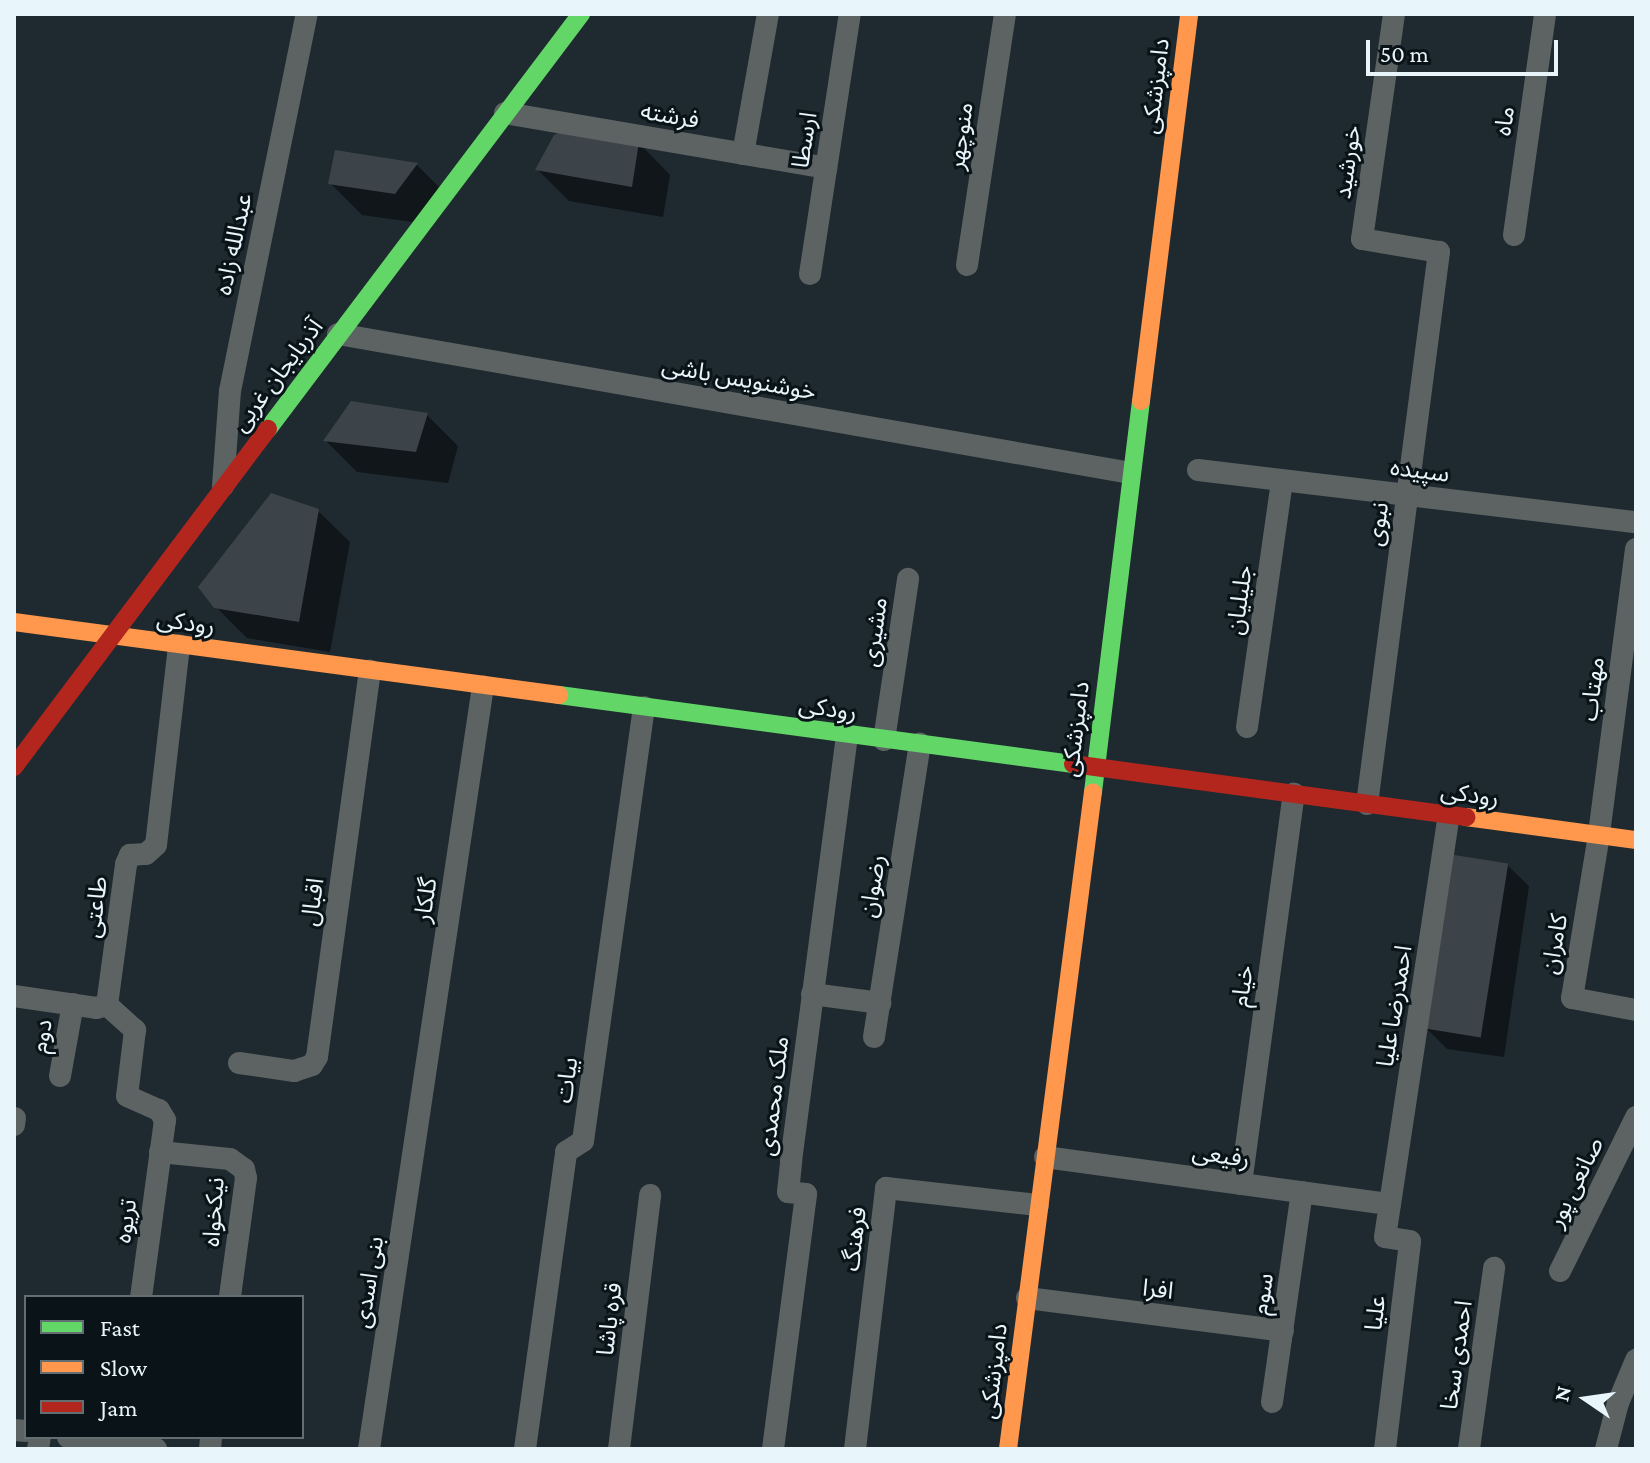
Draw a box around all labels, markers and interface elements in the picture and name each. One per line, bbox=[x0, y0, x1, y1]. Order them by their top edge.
scale bar bbox=[1370, 24, 1562, 74]
street label: دامپزشکی bbox=[1135, 37, 1175, 135]
text: 50 m bbox=[1380, 40, 1429, 67]
street label: فرشته bbox=[638, 96, 702, 134]
street label: منوچهر bbox=[941, 100, 979, 172]
street label: ماه bbox=[1488, 104, 1520, 138]
street label: ارسطا bbox=[785, 110, 823, 170]
street label: خورشید bbox=[1328, 123, 1366, 201]
street label: عبدالله زاده bbox=[208, 190, 258, 298]
street label: آذربایجان غربی bbox=[225, 313, 329, 437]
street label: خوشنویس باشی bbox=[660, 350, 818, 406]
street label: سپیده bbox=[1389, 452, 1451, 488]
street label: نبوی bbox=[1360, 500, 1394, 548]
street label: جلیلیان bbox=[1220, 563, 1258, 637]
street label: مشیری bbox=[855, 595, 893, 669]
street label: رودکی bbox=[155, 604, 217, 640]
street label: مهتاب bbox=[1574, 655, 1610, 723]
street label: دامپزشکی bbox=[1055, 680, 1095, 778]
street label: رودکی bbox=[797, 690, 859, 726]
street label: رودکی bbox=[1439, 776, 1501, 812]
street label: رضوان bbox=[853, 853, 891, 919]
street label: طاعتی bbox=[77, 875, 113, 939]
street label: گلکار bbox=[407, 875, 443, 925]
street label: اقبال bbox=[294, 876, 330, 928]
street label: کامران bbox=[1535, 912, 1573, 976]
street label: احمدرضا علیا bbox=[1370, 943, 1418, 1069]
street label: خیام bbox=[1225, 963, 1259, 1009]
street label: دوم bbox=[24, 1017, 58, 1055]
street label: ملک محمدی bbox=[751, 1034, 795, 1158]
street label: بیات bbox=[549, 1055, 583, 1105]
street label: صانعی پور bbox=[1541, 1132, 1609, 1232]
street label: رفیعی bbox=[1190, 1137, 1252, 1173]
street label: نیکخواه bbox=[196, 1176, 230, 1248]
street label: تریوه bbox=[108, 1197, 142, 1245]
street label: فرهنگ bbox=[836, 1205, 872, 1273]
street label: بنی اسدی bbox=[347, 1234, 389, 1330]
street label: سوم bbox=[1245, 1271, 1279, 1317]
street label: افرا bbox=[1141, 1273, 1175, 1305]
street label: قره پاشا bbox=[590, 1281, 628, 1357]
street label: علیا bbox=[1359, 1294, 1391, 1332]
legend bbox=[24, 1295, 304, 1439]
street label: احمدی سخا bbox=[1434, 1298, 1478, 1412]
text: Fast bbox=[100, 1314, 140, 1341]
street label: دامپزشکی bbox=[973, 1322, 1013, 1420]
text: Slow bbox=[100, 1354, 147, 1381]
north arrow bbox=[1546, 1359, 1626, 1439]
text: N bbox=[1548, 1383, 1576, 1404]
text: Jam bbox=[100, 1394, 138, 1421]

